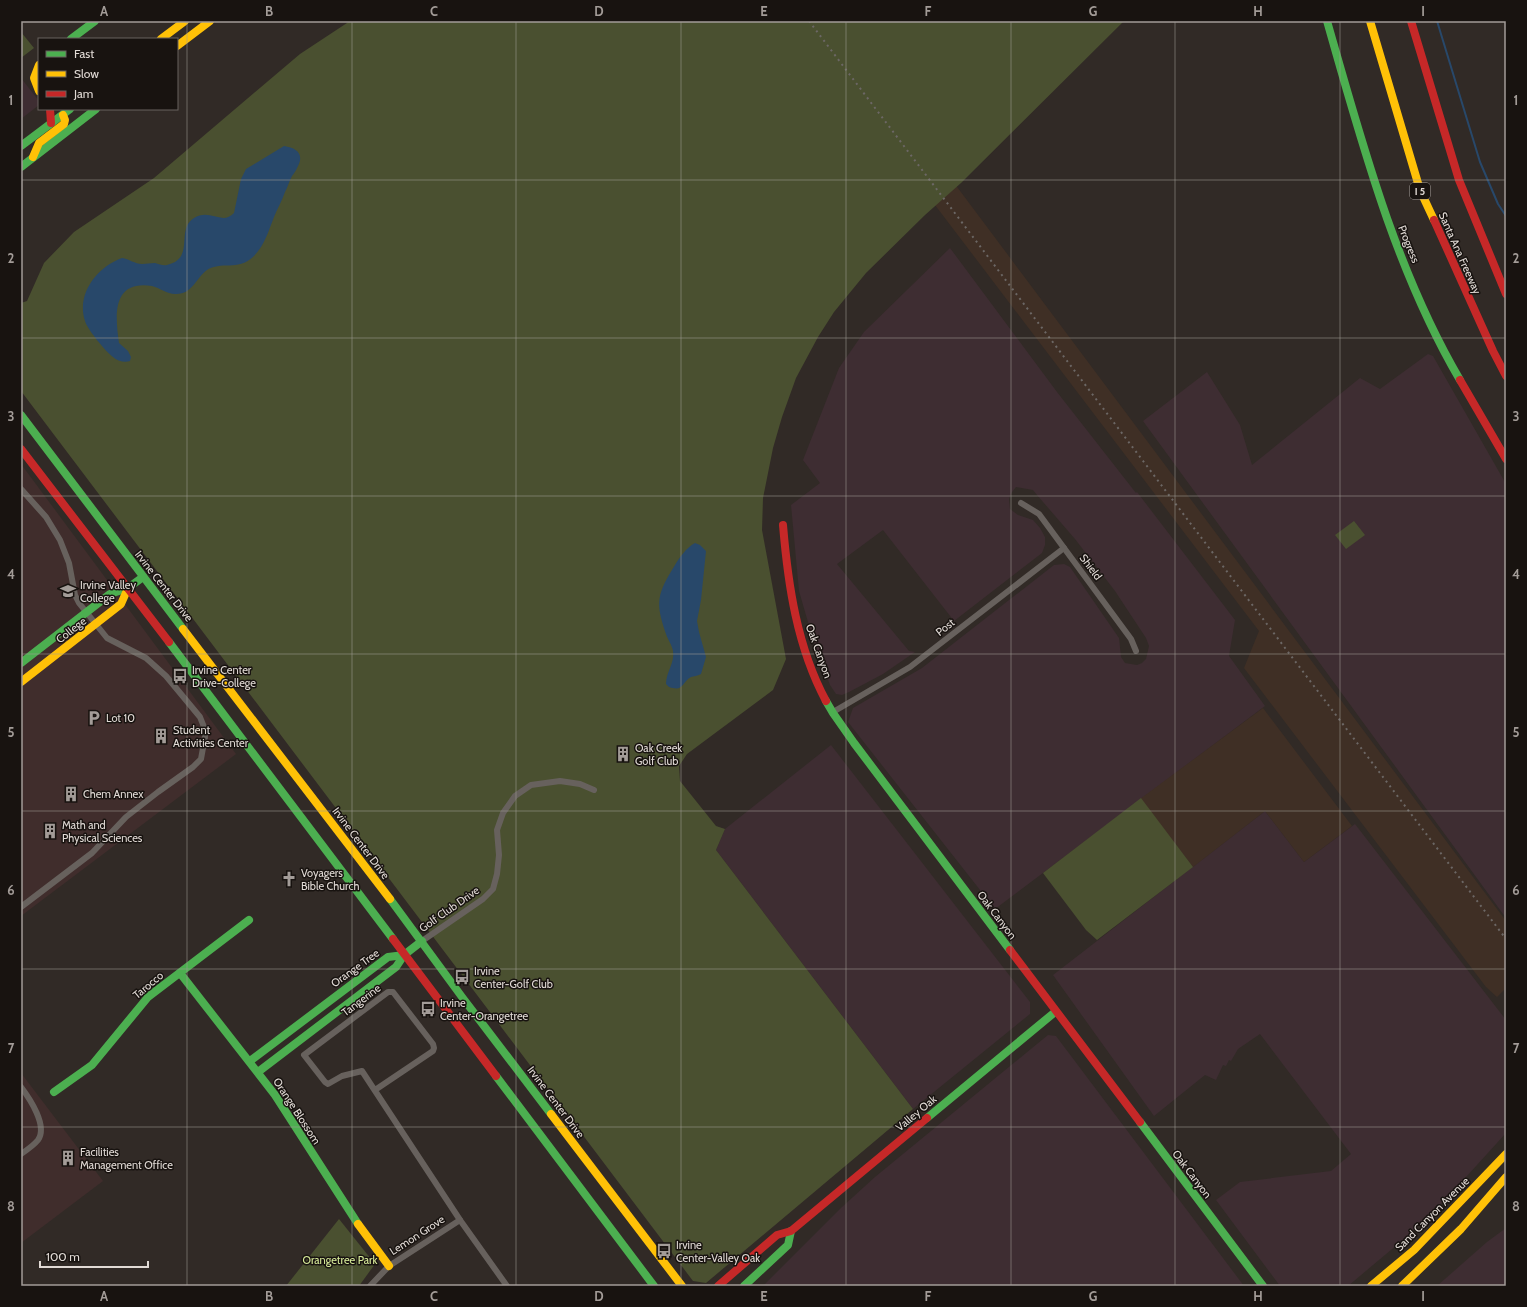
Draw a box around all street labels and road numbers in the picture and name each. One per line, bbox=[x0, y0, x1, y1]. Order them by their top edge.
road number: I 5 bbox=[1410, 183, 1430, 199]
street label: Santa Ana Freeway bbox=[1436, 210, 1485, 297]
street label: Progress bbox=[1395, 223, 1423, 265]
street label: Irvine Center Drive bbox=[132, 548, 196, 625]
street label: Shield bbox=[1077, 551, 1105, 583]
street label: College bbox=[53, 614, 89, 646]
street label: Post bbox=[933, 615, 958, 639]
street label: Oak Canyon bbox=[803, 622, 835, 680]
street label: Irvine Center Drive bbox=[329, 804, 393, 882]
street label: Golf Club Drive bbox=[416, 883, 482, 935]
street label: Oak Canyon bbox=[974, 888, 1020, 942]
street label: Orange Tree bbox=[328, 946, 382, 990]
street label: Tarocco bbox=[130, 968, 166, 1002]
street label: Tangerine bbox=[339, 981, 384, 1019]
street label: Irvine Center Drive bbox=[524, 1063, 588, 1141]
street label: Orange Blossom bbox=[270, 1075, 324, 1147]
street label: Valley Oak bbox=[893, 1092, 939, 1134]
street label: Oak Canyon bbox=[1169, 1147, 1215, 1201]
street label: Sand Canyon Avenue bbox=[1392, 1174, 1472, 1254]
street label: Lemon Grove bbox=[387, 1212, 447, 1258]

